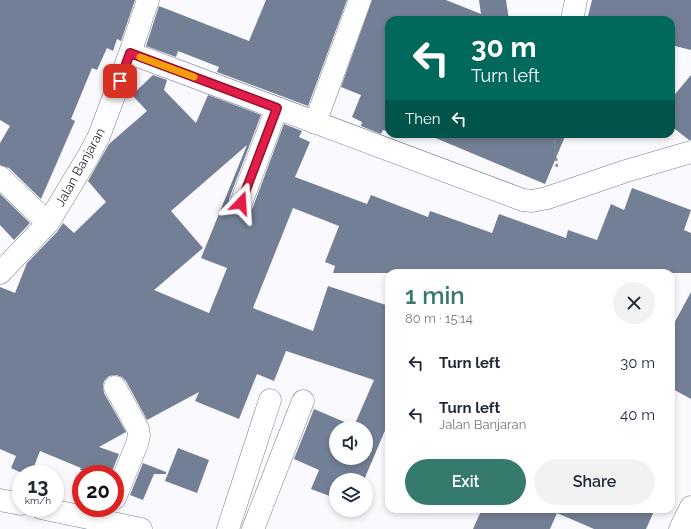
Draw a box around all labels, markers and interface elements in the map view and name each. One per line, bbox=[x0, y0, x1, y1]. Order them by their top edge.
text: 30 m bbox=[471, 31, 537, 64]
icon: left bbox=[405, 32, 457, 84]
pin bbox=[103, 64, 137, 98]
text: Turn left bbox=[471, 65, 540, 86]
icon: arrive bbox=[109, 70, 131, 92]
icon: left bbox=[448, 108, 470, 130]
text: Then bbox=[405, 110, 440, 128]
street label: Jalan Banjaran bbox=[52, 125, 108, 209]
position arrow bbox=[220, 182, 262, 224]
text: 1 min bbox=[405, 281, 465, 310]
button: close bbox=[613, 282, 655, 324]
text: 80 m · 15:14 bbox=[405, 311, 473, 326]
icon: left bbox=[405, 352, 427, 374]
text: Turn left bbox=[439, 354, 500, 372]
text: 30 m bbox=[620, 354, 655, 372]
text: Turn left bbox=[439, 399, 500, 417]
icon: left bbox=[405, 404, 427, 426]
text: 40 m bbox=[620, 406, 655, 424]
text: Jalan Banjaran bbox=[439, 417, 526, 432]
map controls bbox=[329, 421, 373, 517]
button: sound bbox=[329, 421, 373, 465]
button: Exit bbox=[405, 459, 526, 505]
button: Share bbox=[534, 459, 655, 505]
speed limit sign: 20 bbox=[72, 465, 124, 517]
button: layers bbox=[329, 473, 373, 517]
text: 13 bbox=[27, 474, 49, 498]
text: km/h bbox=[25, 495, 51, 506]

